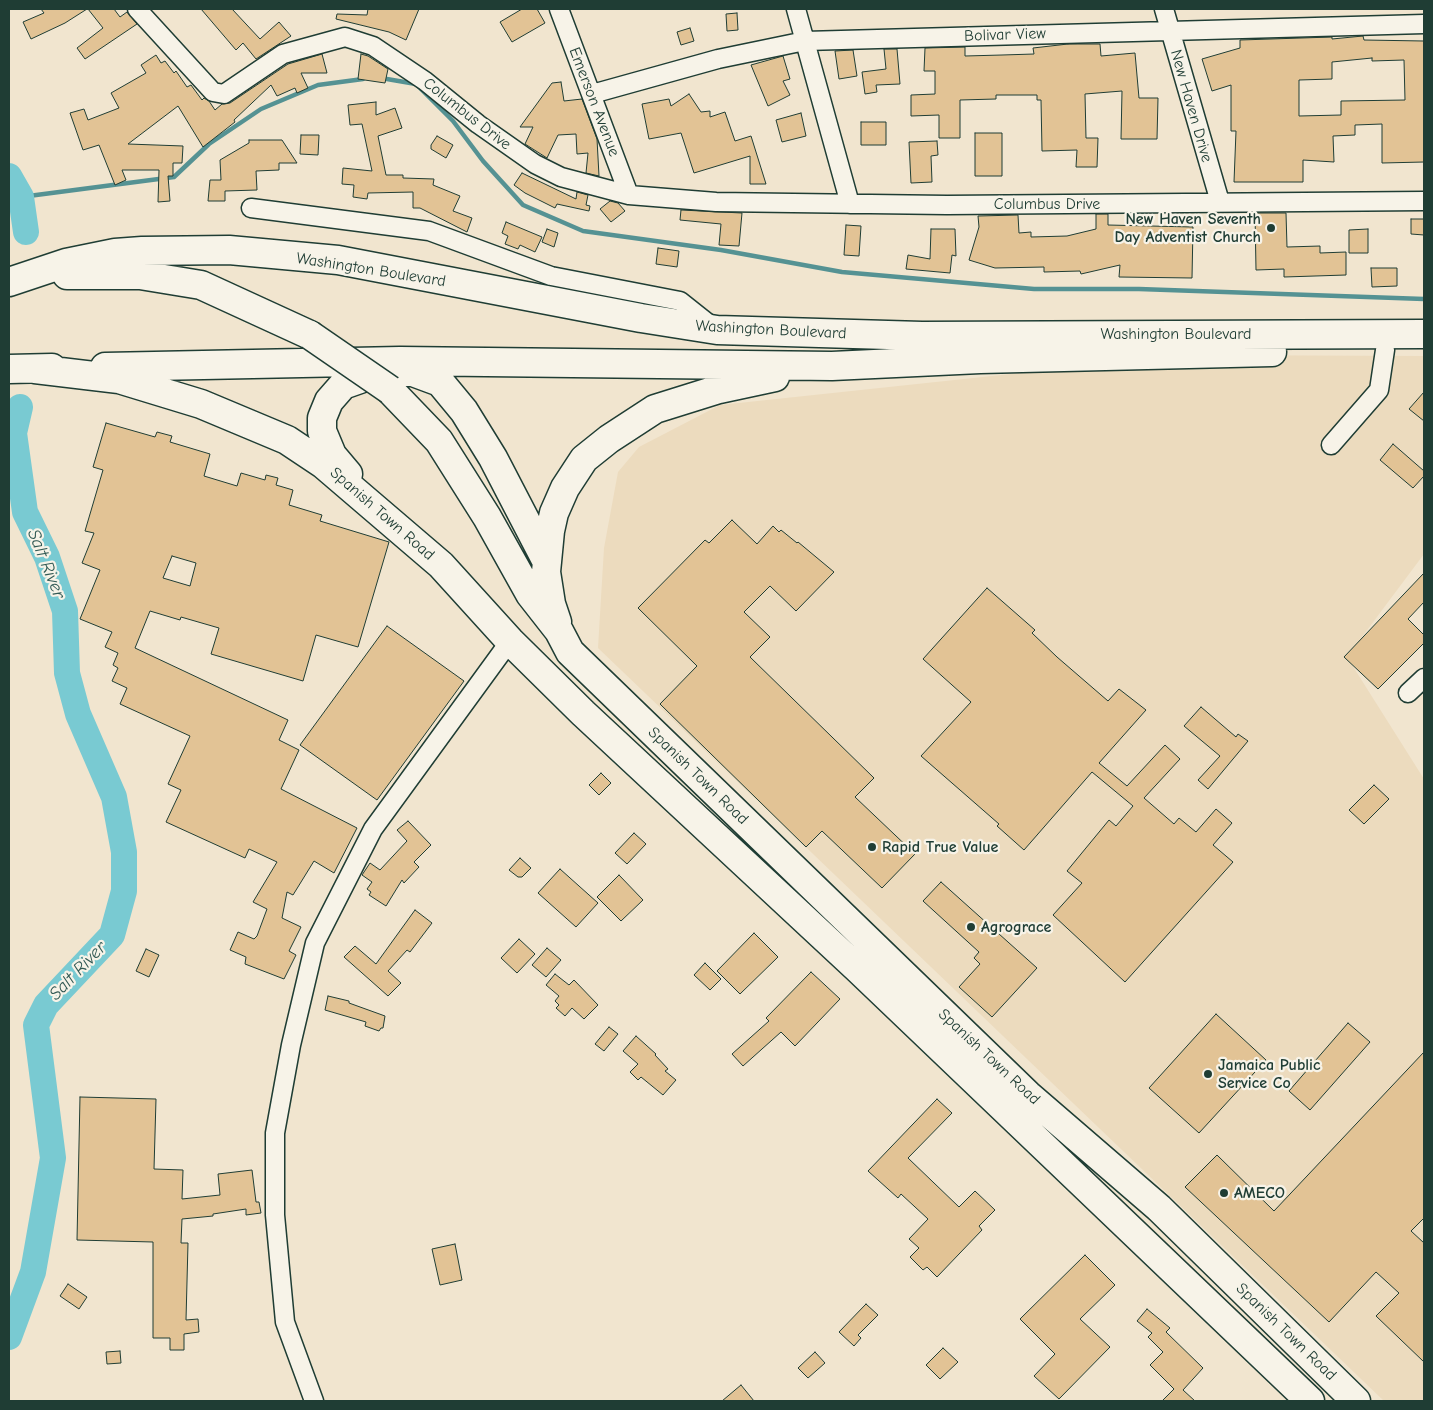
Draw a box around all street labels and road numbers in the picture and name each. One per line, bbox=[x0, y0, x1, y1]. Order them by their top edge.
street label: Bolivar View bbox=[964, 24, 1046, 46]
street label: Emerson Avenue bbox=[564, 45, 624, 159]
street label: New Haven Drive bbox=[1166, 47, 1216, 165]
street label: Columbus Drive bbox=[419, 74, 515, 154]
street label: Columbus Drive bbox=[994, 194, 1100, 214]
street label: Washington Boulevard bbox=[295, 249, 447, 291]
street label: Washington Boulevard bbox=[695, 316, 847, 344]
street label: Washington Boulevard bbox=[1100, 324, 1252, 344]
street label: Spanish Town Road bbox=[326, 463, 438, 565]
street label: Spanish Town Road bbox=[644, 723, 752, 829]
street label: Spanish Town Road bbox=[934, 1005, 1044, 1109]
street label: Spanish Town Road bbox=[1232, 1279, 1340, 1385]

